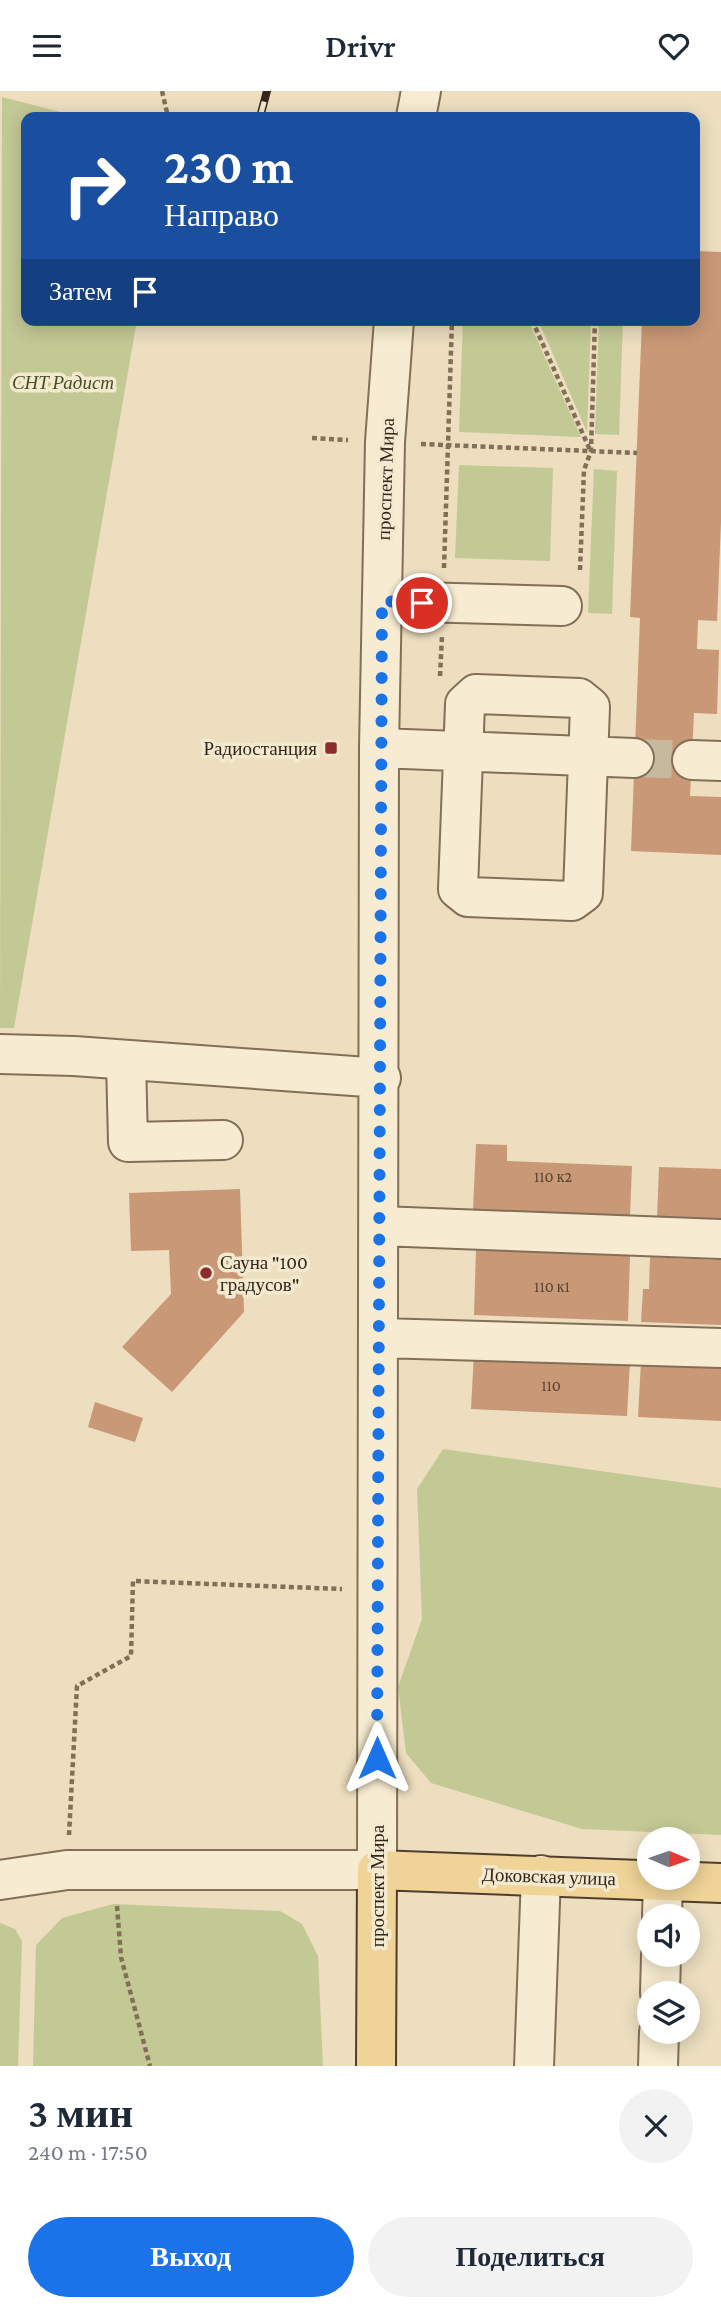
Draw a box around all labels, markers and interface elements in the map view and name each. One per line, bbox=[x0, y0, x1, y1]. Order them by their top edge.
icon: menu bbox=[28, 27, 66, 65]
icon: heart bbox=[655, 27, 693, 65]
text: Drivr bbox=[325, 28, 396, 64]
text: 230 m bbox=[164, 139, 294, 194]
icon: right bbox=[49, 140, 140, 231]
text: Направо bbox=[164, 197, 279, 233]
icon: arrive bbox=[126, 273, 164, 311]
text: Затем bbox=[49, 277, 112, 306]
park label: СНТ Радист bbox=[12, 372, 114, 393]
street label: проспект Мира bbox=[373, 417, 398, 541]
pin bbox=[392, 573, 452, 633]
icon: arrive bbox=[403, 584, 441, 622]
place label: Радиостанция bbox=[204, 738, 317, 759]
marker: Радиостанция bbox=[323, 740, 339, 756]
house number: 110 к2 bbox=[534, 1168, 572, 1185]
place label: Сауна "100 градусов" bbox=[220, 1252, 308, 1295]
marker: Сауна "100 градусов" bbox=[198, 1265, 214, 1281]
house number: 110 к1 bbox=[534, 1278, 570, 1295]
house number: 110 bbox=[541, 1377, 561, 1394]
position arrow bbox=[340, 1721, 414, 1795]
street label: проспект Мира bbox=[367, 1824, 388, 1947]
north arrow bbox=[637, 1827, 700, 1890]
map controls bbox=[637, 1827, 700, 2044]
street label: Доковская улица bbox=[482, 1864, 617, 1889]
button: sound bbox=[637, 1904, 700, 1967]
button: layers bbox=[637, 1981, 700, 2044]
text: 3 мин bbox=[28, 2089, 133, 2136]
button: close bbox=[619, 2089, 693, 2163]
text: 240 m · 17:50 bbox=[28, 2139, 148, 2165]
button: Выход bbox=[28, 2217, 354, 2297]
button: Поделиться bbox=[368, 2217, 693, 2297]

